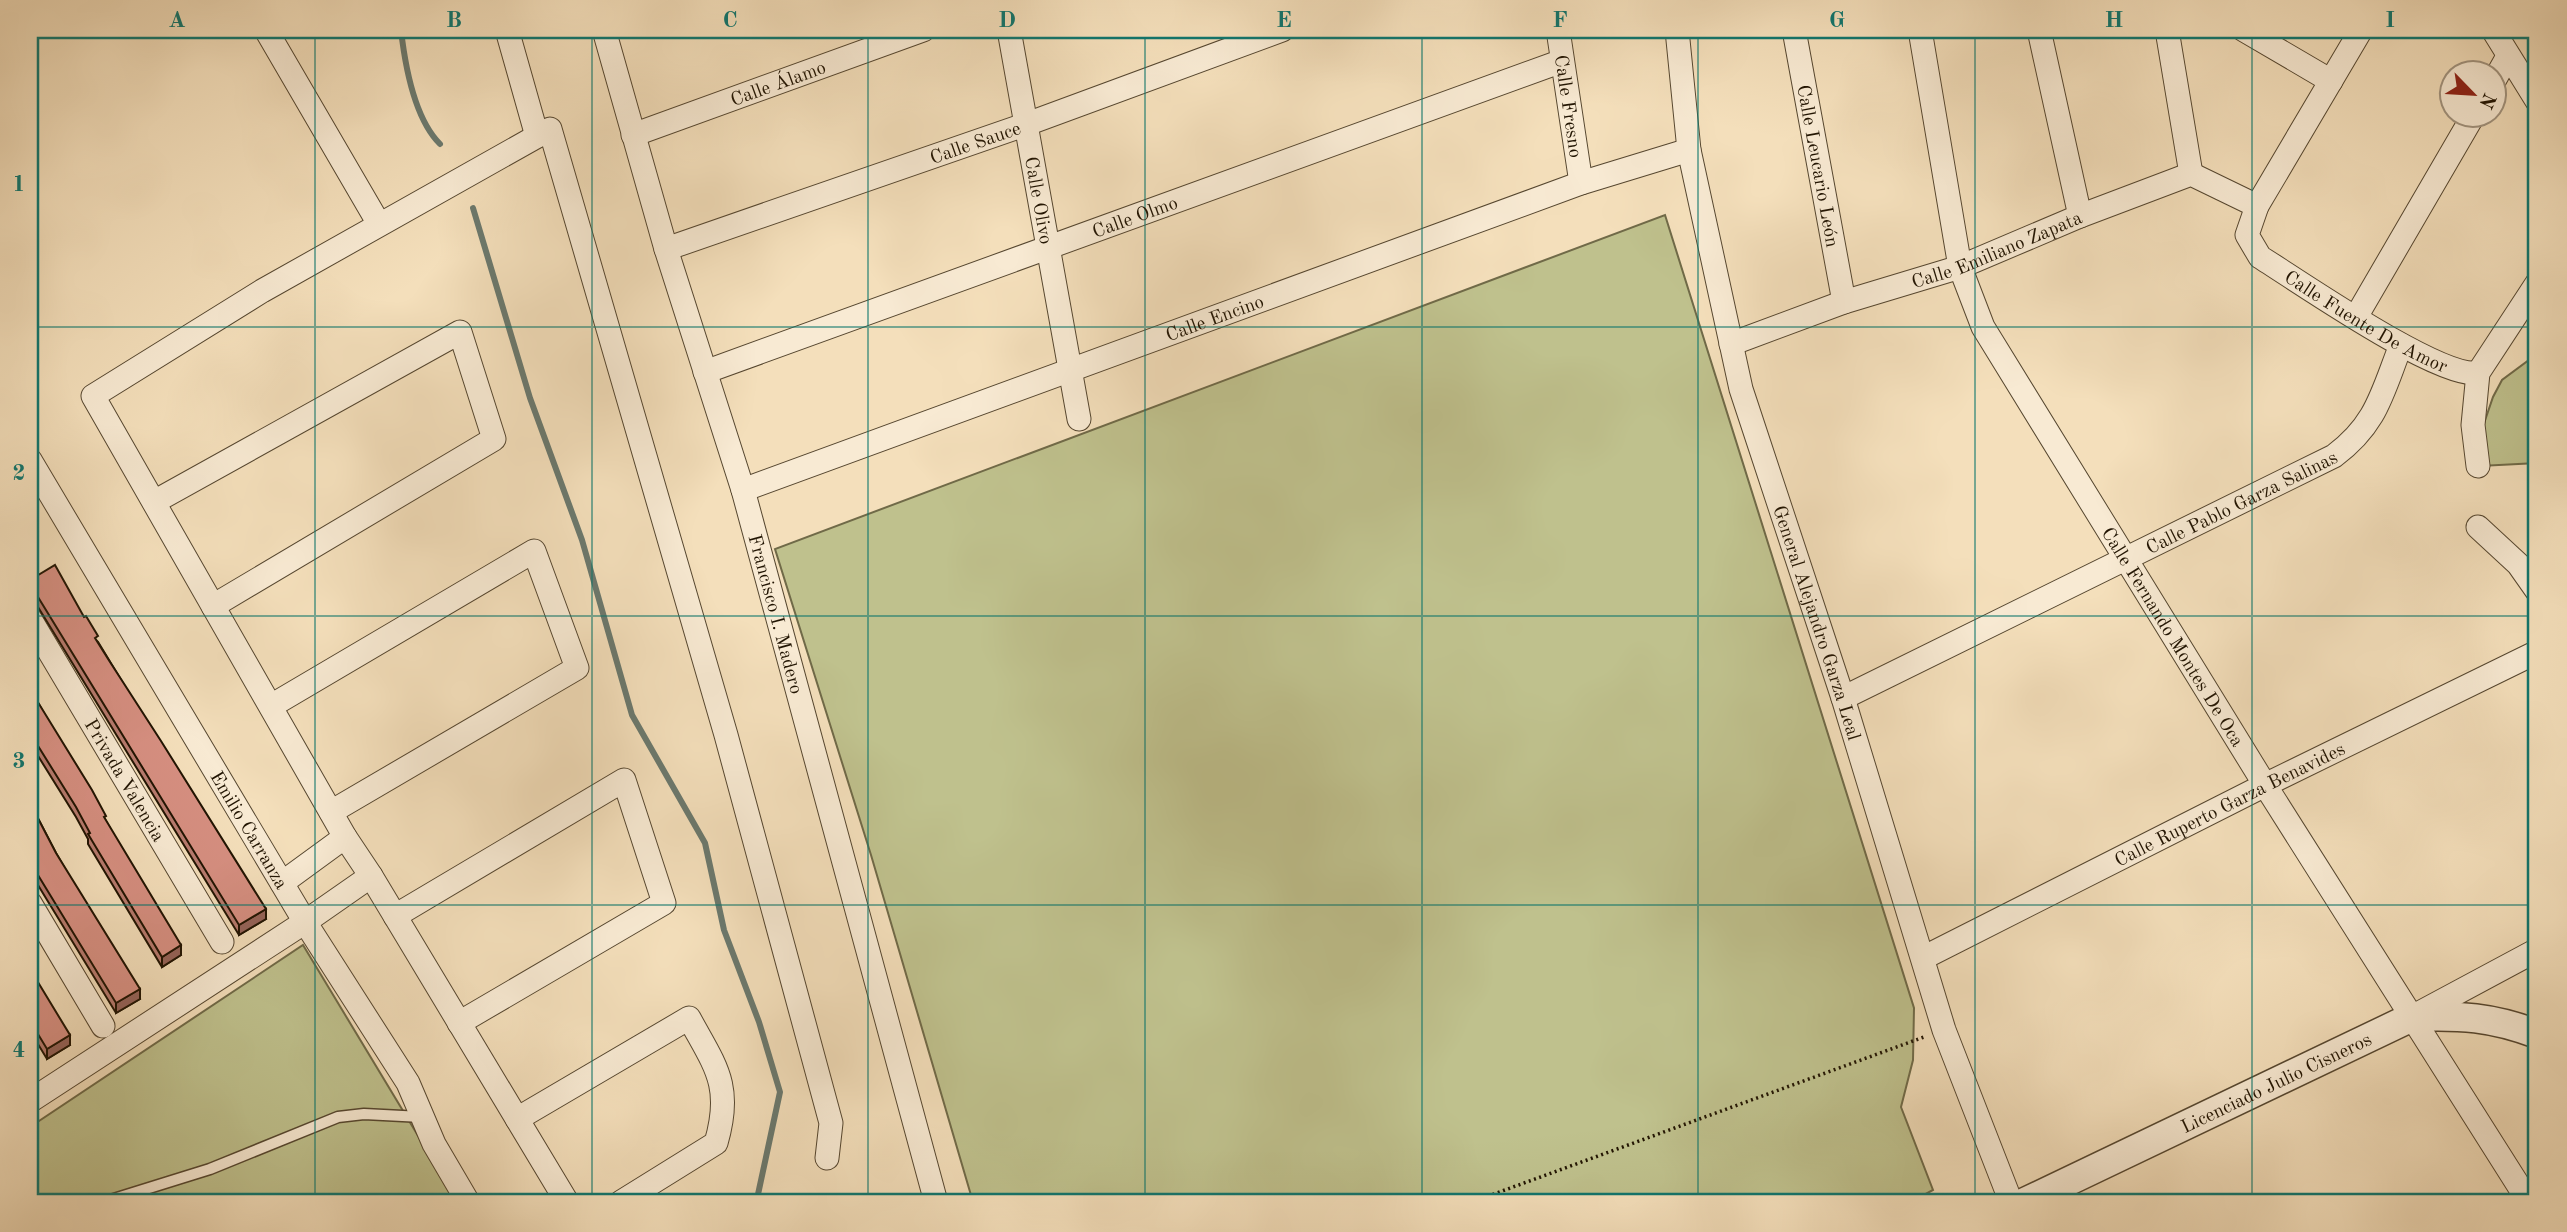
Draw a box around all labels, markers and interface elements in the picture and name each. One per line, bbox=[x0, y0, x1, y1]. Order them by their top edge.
text: A bbox=[168, 9, 186, 32]
text: B bbox=[446, 9, 462, 32]
text: C bbox=[722, 9, 738, 32]
text: D bbox=[998, 9, 1016, 32]
text: E bbox=[1276, 9, 1292, 32]
text: F bbox=[1552, 9, 1568, 32]
text: G bbox=[1829, 9, 1845, 32]
text: H bbox=[2105, 9, 2123, 32]
text: I bbox=[2385, 9, 2395, 32]
street label: Calle Fresno bbox=[1550, 54, 1584, 159]
street label: Calle Álamo bbox=[728, 59, 829, 111]
north arrow bbox=[2438, 60, 2508, 130]
street label: Calle Leucario León bbox=[1792, 83, 1841, 249]
text: N bbox=[2474, 90, 2498, 111]
street label: Calle Sauce bbox=[928, 120, 1024, 169]
street label: Calle Olivo bbox=[1020, 155, 1054, 246]
text: 1 bbox=[12, 173, 26, 196]
street label: Calle Olmo bbox=[1090, 194, 1181, 243]
street label: Calle Emiliano Zapata bbox=[1910, 209, 2086, 293]
street label: Calle Fuente De Amor bbox=[2280, 268, 2450, 378]
street label: Calle Encino bbox=[1164, 293, 1267, 346]
street label: Calle Pablo Garza Salinas bbox=[2144, 449, 2341, 559]
text: 2 bbox=[12, 462, 26, 485]
street label: General Alejandro Garza Leal bbox=[1768, 504, 1862, 743]
street label: Calle Fernando Montes De Oca bbox=[2097, 525, 2246, 751]
street label: Francisco I. Madero bbox=[743, 533, 805, 696]
street label: Privada Valencia bbox=[80, 716, 167, 846]
street label: Calle Ruperto Garza Benavides bbox=[2112, 740, 2349, 871]
text: 3 bbox=[12, 750, 26, 773]
street label: Emilio Carranza bbox=[205, 769, 290, 894]
street label: Licenciado Julio Cisneros bbox=[2179, 1031, 2375, 1138]
text: 4 bbox=[12, 1039, 26, 1062]

